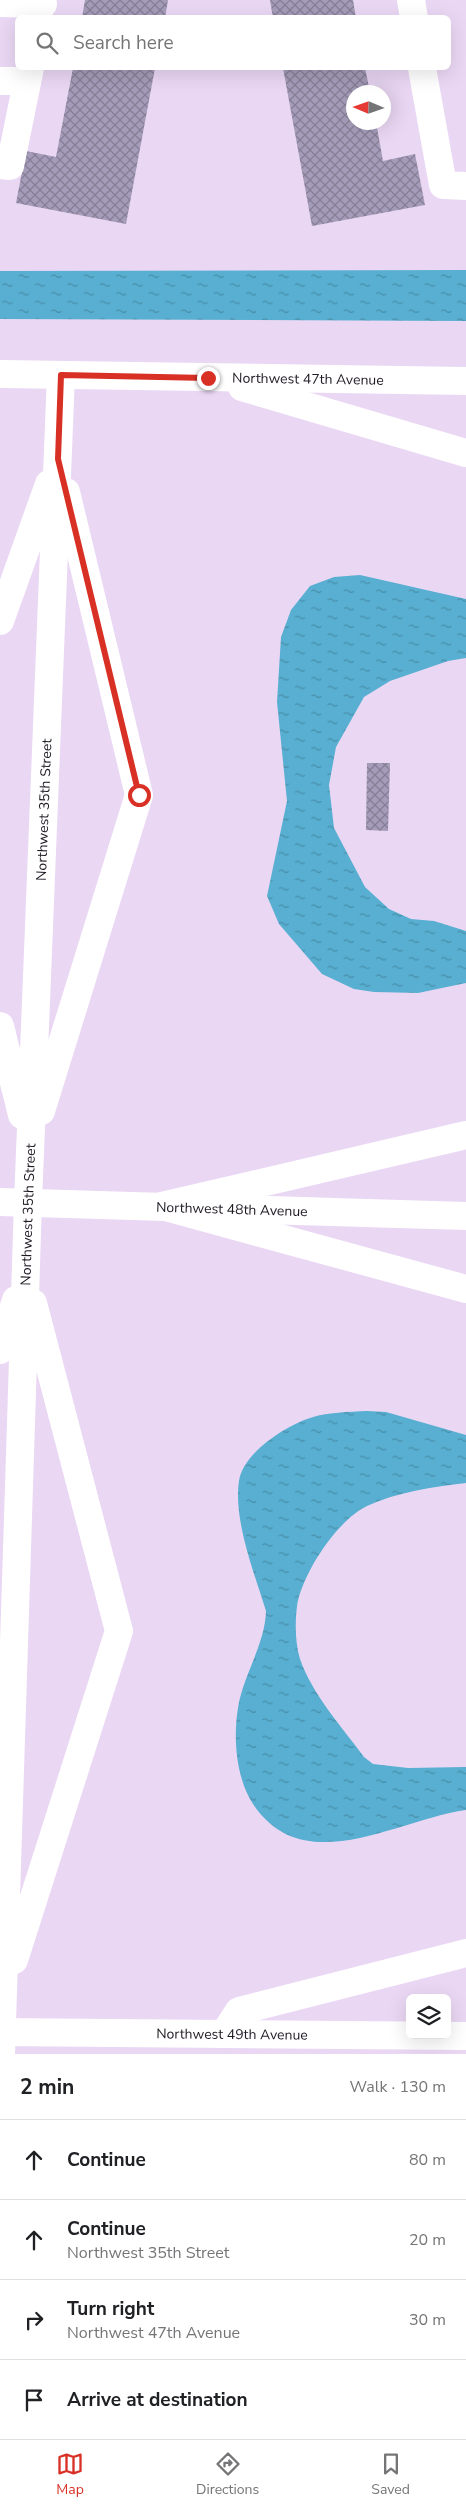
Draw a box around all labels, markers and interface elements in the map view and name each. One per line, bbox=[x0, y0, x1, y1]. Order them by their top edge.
search box bbox=[15, 15, 451, 70]
icon: search bbox=[33, 29, 61, 57]
text: Search here bbox=[73, 30, 174, 56]
north arrow bbox=[346, 85, 391, 130]
route end bbox=[197, 367, 220, 390]
street label: Northwest 47th Avenue bbox=[232, 368, 384, 389]
street label: Northwest 35th Street bbox=[31, 738, 56, 881]
route start bbox=[128, 784, 151, 807]
street label: Northwest 35th Street bbox=[16, 1143, 40, 1286]
street label: Northwest 48th Avenue bbox=[156, 1197, 308, 1221]
map controls bbox=[406, 1994, 451, 2039]
button: layers bbox=[406, 1994, 451, 2039]
street label: Northwest 49th Avenue bbox=[156, 2024, 308, 2044]
text: 2 min bbox=[20, 2073, 74, 2101]
text: Walk · 130 m bbox=[350, 2076, 446, 2098]
icon: ahead bbox=[20, 2146, 48, 2174]
text: Continue bbox=[67, 2147, 146, 2173]
text: 80 m bbox=[409, 2149, 446, 2171]
text: Continue bbox=[67, 2216, 146, 2242]
icon: ahead bbox=[20, 2226, 48, 2254]
text: 20 m bbox=[409, 2229, 446, 2251]
text: Northwest 35th Street bbox=[67, 2242, 229, 2264]
text: Turn right bbox=[67, 2296, 154, 2322]
icon: right bbox=[20, 2306, 48, 2334]
text: 30 m bbox=[409, 2309, 446, 2331]
text: Northwest 47th Avenue bbox=[67, 2322, 240, 2344]
icon: arrive bbox=[20, 2386, 48, 2414]
text: Arrive at destination bbox=[67, 2387, 248, 2413]
tab: Map bbox=[56, 2450, 84, 2499]
tab: Directions bbox=[196, 2450, 259, 2499]
tab: Saved bbox=[371, 2450, 410, 2499]

